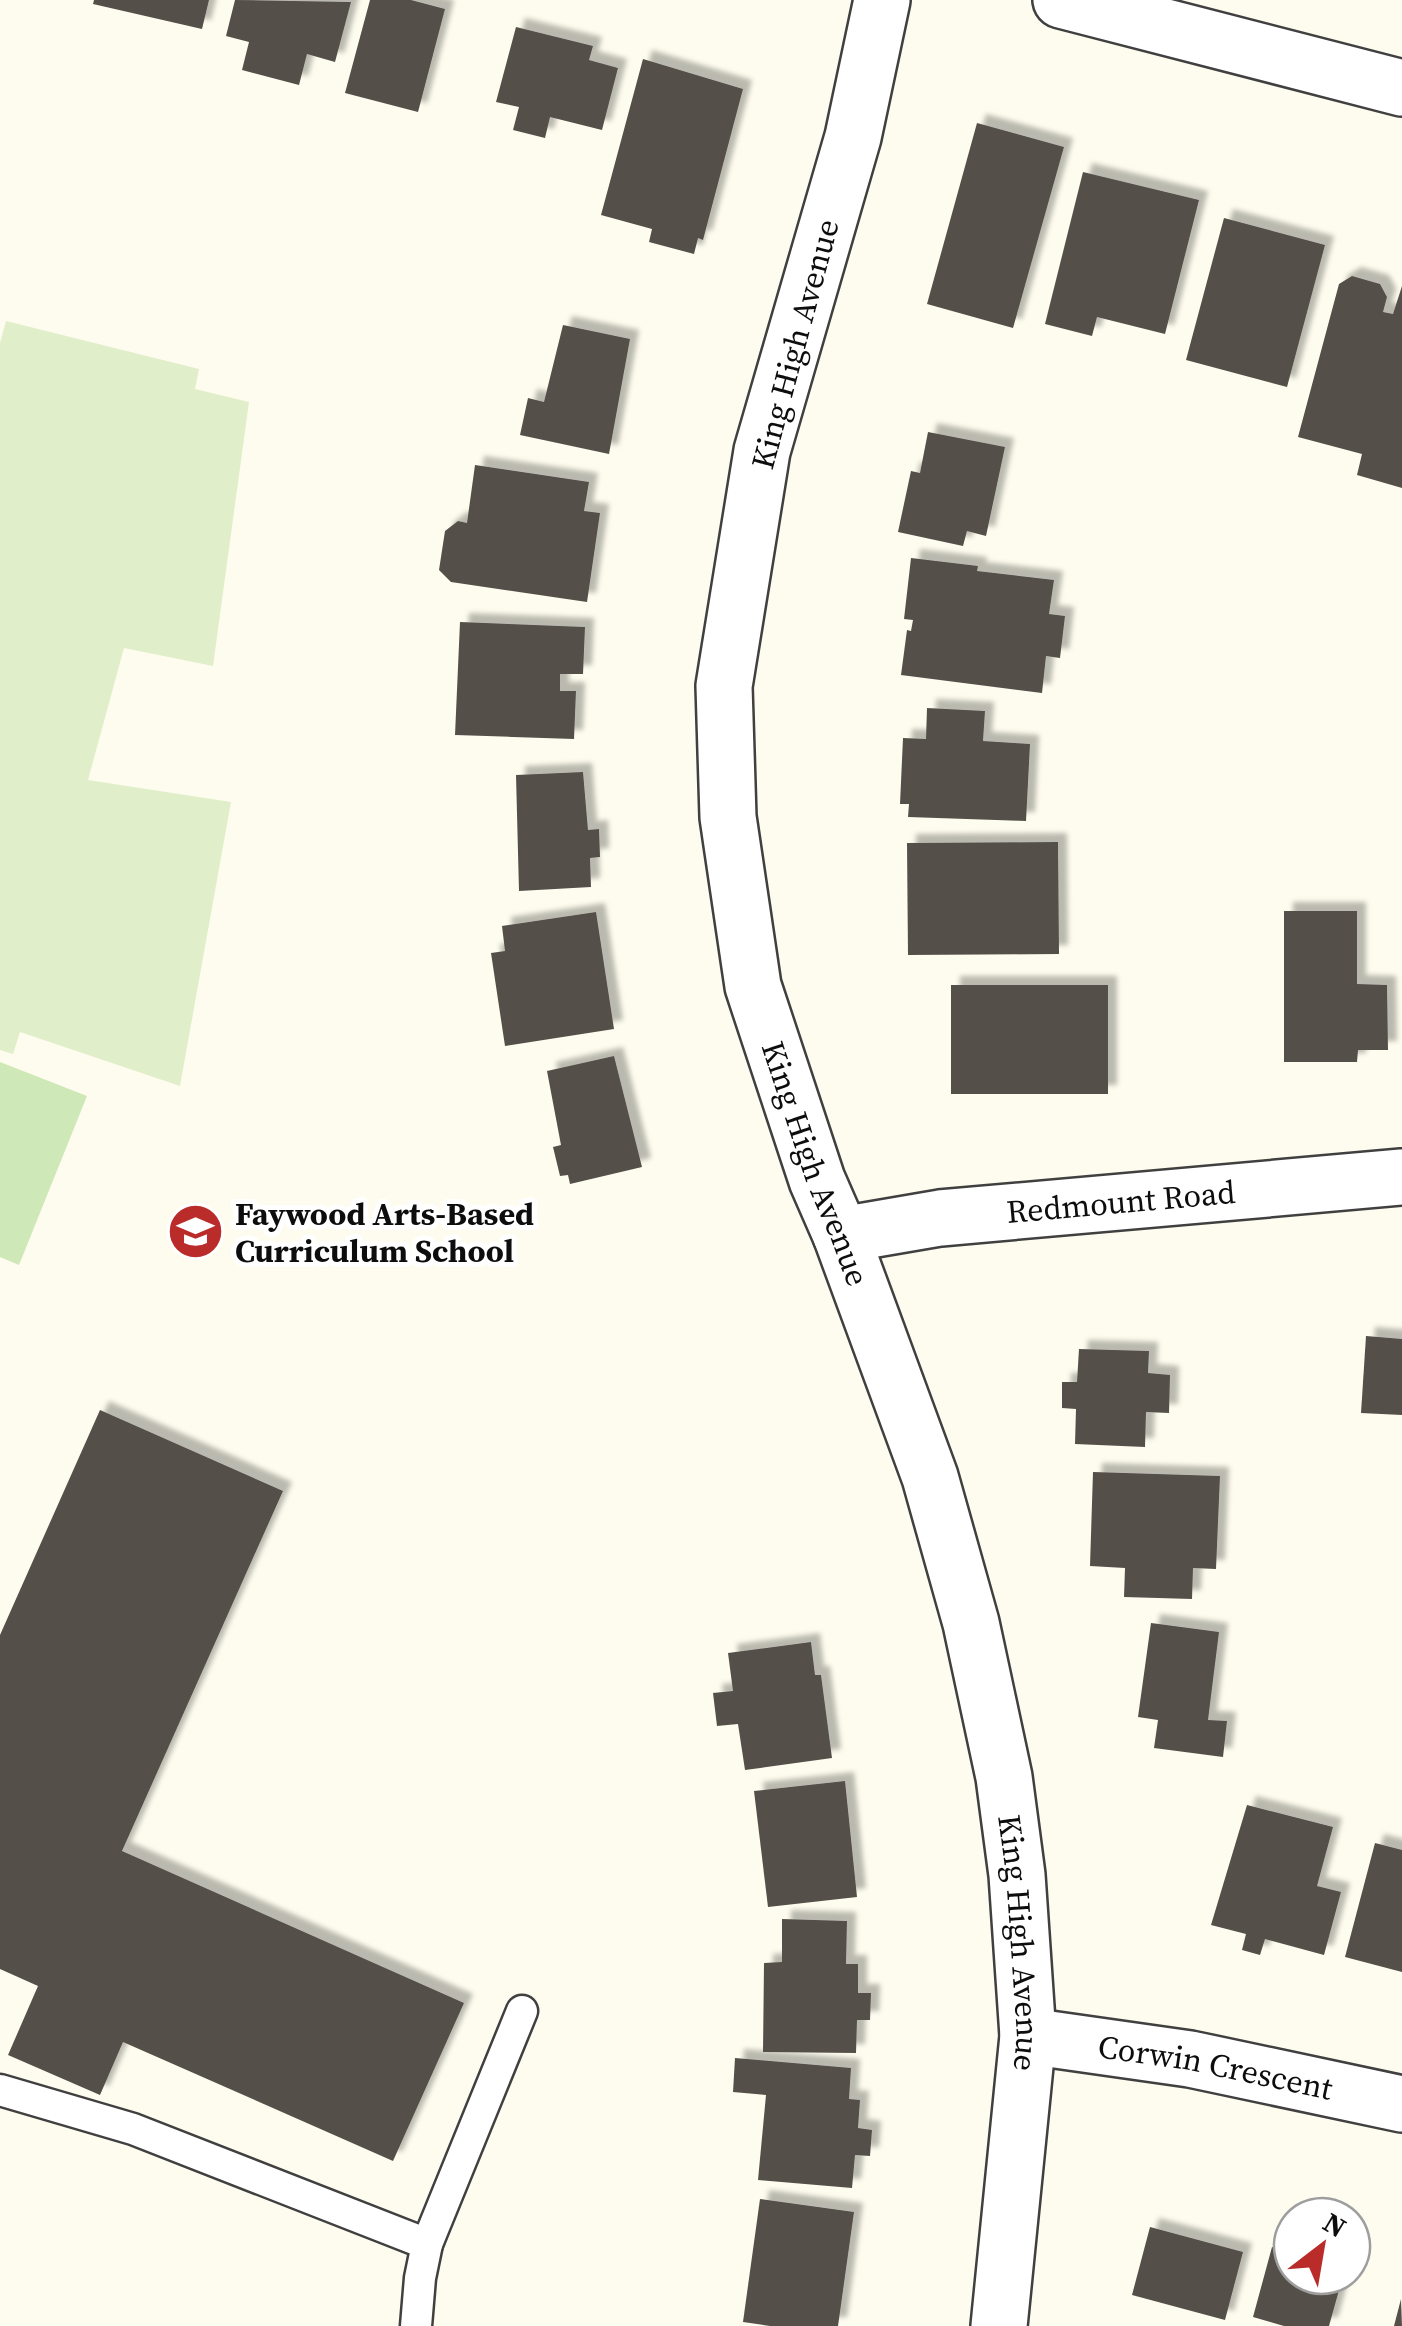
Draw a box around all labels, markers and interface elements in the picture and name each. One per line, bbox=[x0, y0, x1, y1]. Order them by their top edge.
street label: King High Avenue bbox=[740, 214, 850, 474]
street label: King High Avenue bbox=[751, 1036, 880, 1292]
street label: Redmount Road bbox=[1005, 1170, 1237, 1234]
place label: Faywood Arts-Based Curriculum School bbox=[235, 1192, 534, 1273]
school or university icon: Faywood Arts-Based Curriculum School bbox=[166, 1202, 226, 1262]
street label: King High Avenue bbox=[987, 1812, 1050, 2073]
street label: Corwin Crescent bbox=[1095, 2024, 1337, 2111]
north arrow bbox=[1272, 2196, 1372, 2296]
text: N bbox=[1316, 2203, 1353, 2246]

